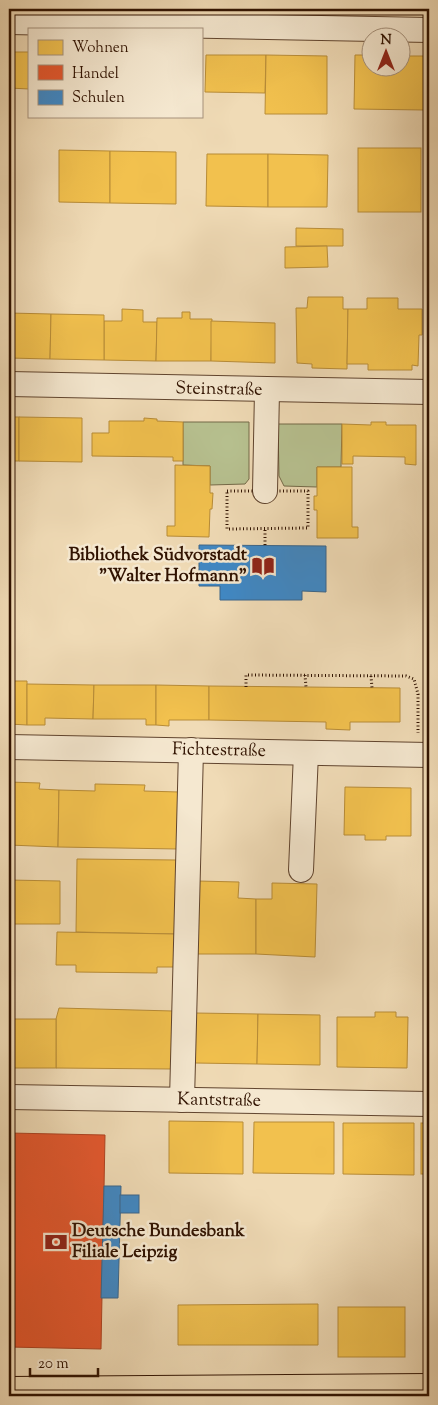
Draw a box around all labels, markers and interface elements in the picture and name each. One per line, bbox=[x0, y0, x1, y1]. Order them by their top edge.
legend bbox=[28, 28, 202, 118]
north arrow bbox=[360, 28, 410, 78]
text: N bbox=[380, 31, 392, 51]
text: Wohnen bbox=[72, 38, 129, 59]
text: Handel bbox=[72, 64, 119, 85]
text: Schulen bbox=[72, 88, 125, 109]
street label: Steinstraße bbox=[175, 376, 263, 404]
place label: Bibliothek Südvorstadt "Walter Hofmann" bbox=[69, 543, 248, 590]
library icon: Bibliothek Südvorstadt "Walter Hofmann" bbox=[250, 553, 276, 579]
street label: Fichtestraße bbox=[172, 737, 266, 765]
street label: Kantstraße bbox=[177, 1087, 261, 1115]
place label: Deutsche Bundesbank Filiale Leipzig bbox=[72, 1219, 245, 1266]
bank icon: Deutsche Bundesbank Filiale Leipzig bbox=[43, 1229, 69, 1255]
scale bar bbox=[30, 1345, 98, 1377]
text: 20 m bbox=[38, 1354, 69, 1375]

